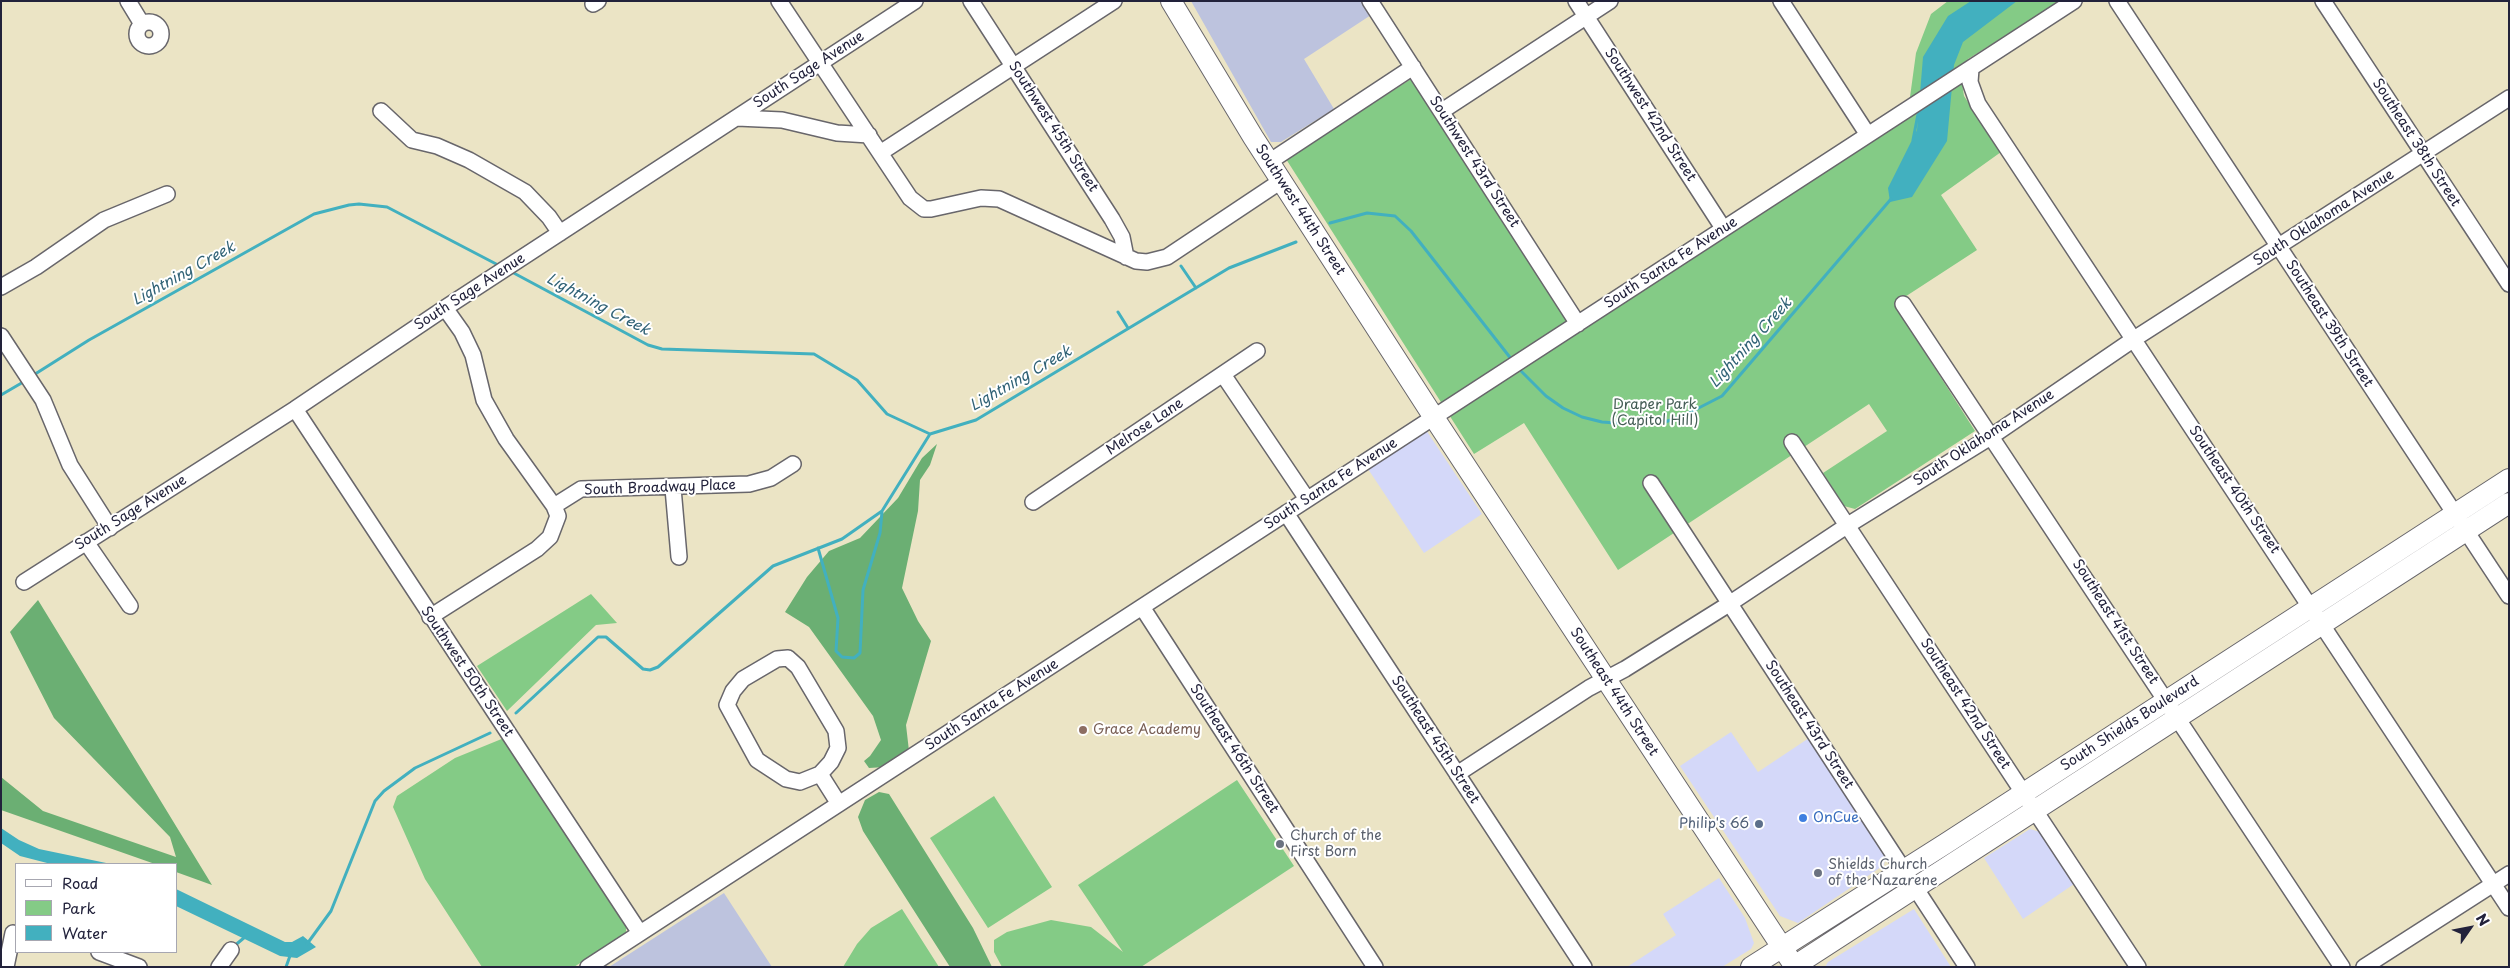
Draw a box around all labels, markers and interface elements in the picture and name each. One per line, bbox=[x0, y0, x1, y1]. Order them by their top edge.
street label: South Sage Avenue bbox=[751, 28, 867, 112]
street label: Southwest 42nd Street bbox=[1601, 45, 1699, 185]
street label: Southwest 45th Street bbox=[1005, 59, 1101, 195]
street label: Southeast 38th Street bbox=[2368, 76, 2464, 210]
street label: Southwest 43rd Street bbox=[1425, 93, 1523, 231]
street label: Southwest 44th Street bbox=[1251, 141, 1349, 279]
street label: South Oklahoma Avenue bbox=[2251, 166, 2397, 270]
street label: South Santa Fe Avenue bbox=[1601, 214, 1741, 312]
water label: Lightning Creek bbox=[129, 238, 239, 310]
street label: South Sage Avenue bbox=[412, 250, 528, 334]
street label: Southeast 39th Street bbox=[2282, 257, 2376, 391]
water label: Lightning Creek bbox=[543, 270, 653, 340]
water label: Lightning Creek bbox=[1706, 294, 1796, 392]
water label: Lightning Creek bbox=[967, 343, 1075, 415]
street label: South Oklahoma Avenue bbox=[1911, 386, 2057, 490]
street label: Melrose Lane bbox=[1103, 395, 1187, 459]
park label: Draper Park (Capitol Hill) bbox=[1611, 397, 1699, 430]
street label: Southeast 40th Street bbox=[2185, 423, 2283, 557]
street label: South Santa Fe Avenue bbox=[1261, 435, 1401, 533]
street label: South Sage Avenue bbox=[72, 472, 190, 554]
street label: South Broadway Place bbox=[584, 477, 736, 499]
street label: Southeast 41st Street bbox=[2068, 557, 2162, 687]
street label: Southwest 50th Street bbox=[417, 604, 517, 740]
street label: Southeast 44th Street bbox=[1566, 625, 1662, 759]
street label: Southeast 42nd Street bbox=[1916, 636, 2014, 772]
street label: South Santa Fe Avenue bbox=[922, 656, 1062, 754]
street label: Southeast 43rd Street bbox=[1761, 658, 1857, 792]
street label: Southeast 45th Street bbox=[1387, 673, 1483, 807]
street label: South Shields Boulevard bbox=[2058, 673, 2202, 775]
street label: Southeast 46th Street bbox=[1186, 681, 1282, 817]
place label: Grace Academy bbox=[1093, 722, 1201, 738]
marker: Grace Academy bbox=[1077, 724, 1089, 736]
place label: OnCue bbox=[1813, 810, 1859, 826]
marker: OnCue bbox=[1797, 812, 1809, 824]
place label: Philip's 66 bbox=[1679, 816, 1749, 832]
marker: Philip's 66 bbox=[1753, 818, 1765, 830]
place label: Church of the First Born bbox=[1290, 828, 1382, 860]
marker: Church of the First Born bbox=[1274, 838, 1286, 850]
place label: Shields Church of the Nazarene bbox=[1828, 857, 1938, 890]
legend bbox=[15, 863, 178, 953]
marker: Shields Church of the Nazarene bbox=[1812, 867, 1824, 879]
text: Road bbox=[62, 871, 98, 894]
text: Park bbox=[62, 896, 96, 919]
north arrow bbox=[2445, 903, 2495, 953]
text: N bbox=[2471, 909, 2495, 930]
text: Water bbox=[62, 921, 107, 944]

